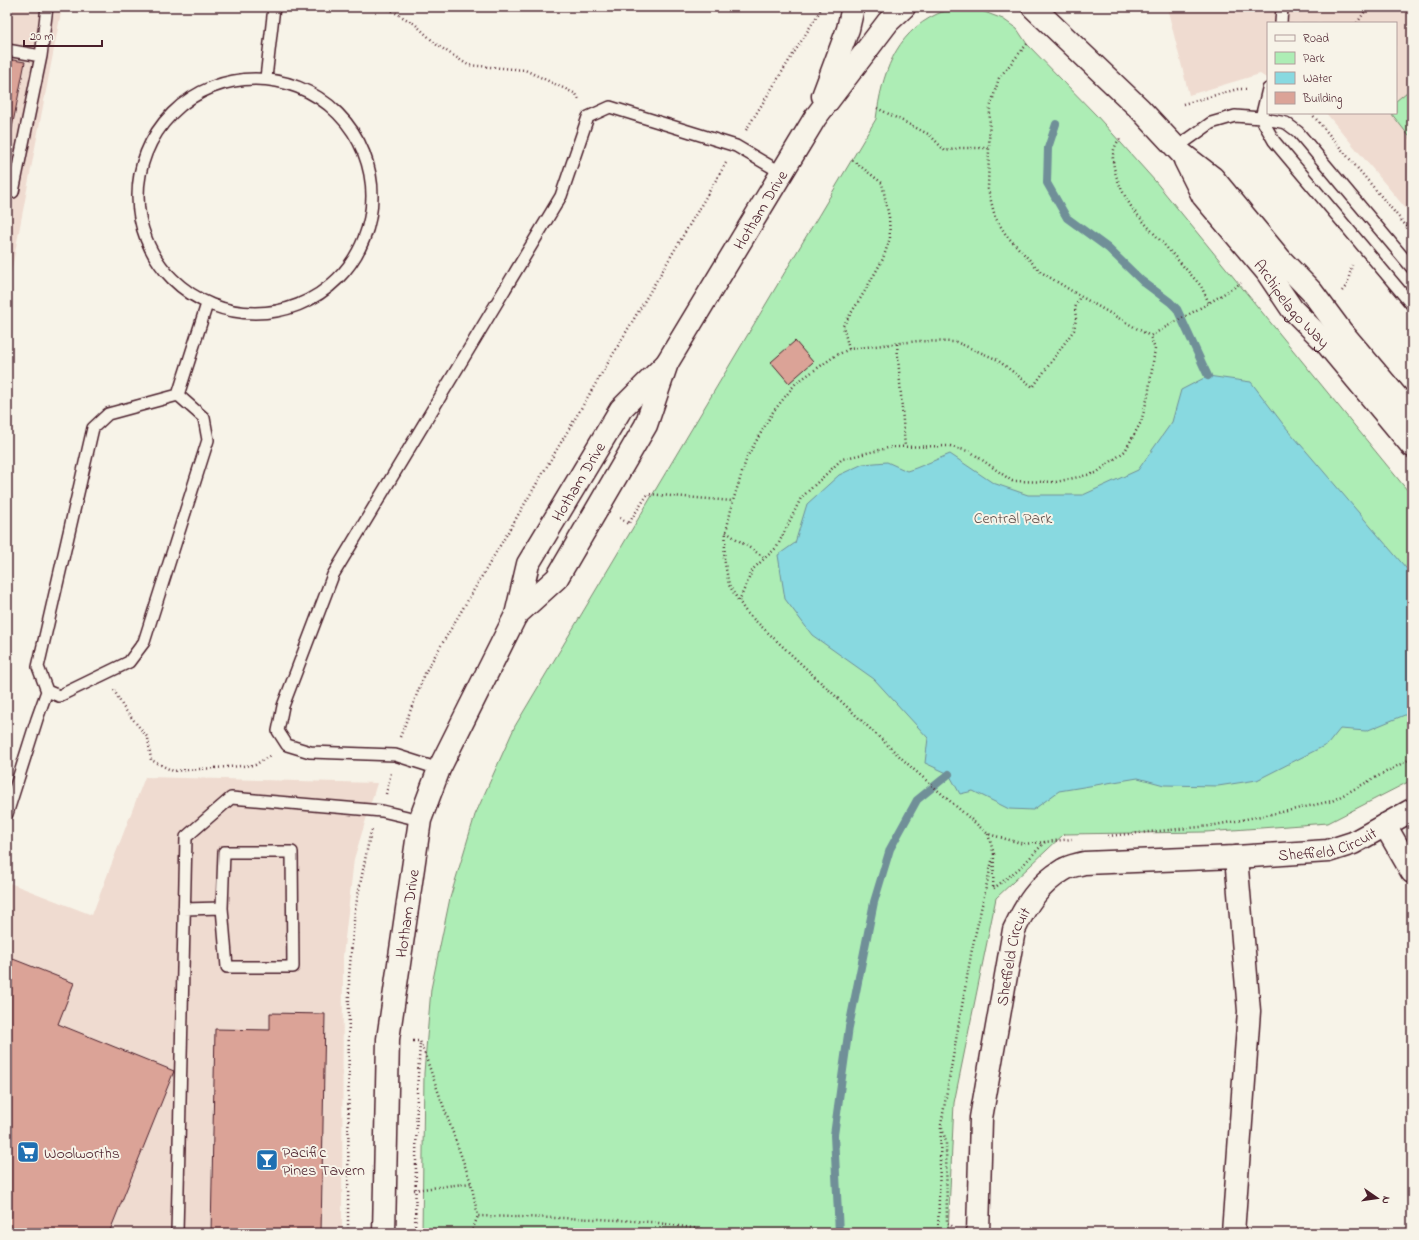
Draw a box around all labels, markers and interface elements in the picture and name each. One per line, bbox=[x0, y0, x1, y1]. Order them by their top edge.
scale bar bbox=[24, 22, 102, 48]
legend bbox=[1267, 22, 1397, 114]
text: 20 m bbox=[30, 28, 53, 46]
text: Road bbox=[1303, 30, 1329, 48]
text: Park bbox=[1303, 50, 1325, 68]
text: Water bbox=[1303, 70, 1332, 88]
text: Building bbox=[1302, 90, 1342, 109]
street label: Hotham Drive bbox=[728, 165, 795, 255]
street label: Archipelago Way bbox=[1247, 255, 1335, 355]
street label: Hotham Drive bbox=[546, 437, 613, 527]
park label: Central Park bbox=[974, 507, 1053, 531]
street label: Sheffield Circuit bbox=[1278, 822, 1382, 868]
street label: Hotham Drive bbox=[390, 867, 427, 960]
street label: Sheffield Circuit bbox=[991, 902, 1038, 1008]
supermarket icon: Woolworths bbox=[15, 1139, 41, 1165]
place label: Pacific Pines Tavern bbox=[282, 1141, 365, 1183]
place label: Woolworths bbox=[44, 1142, 120, 1166]
bar icon: Pacific Pines Tavern bbox=[254, 1147, 280, 1173]
north arrow bbox=[1357, 1178, 1397, 1218]
text: N bbox=[1377, 1195, 1394, 1205]

